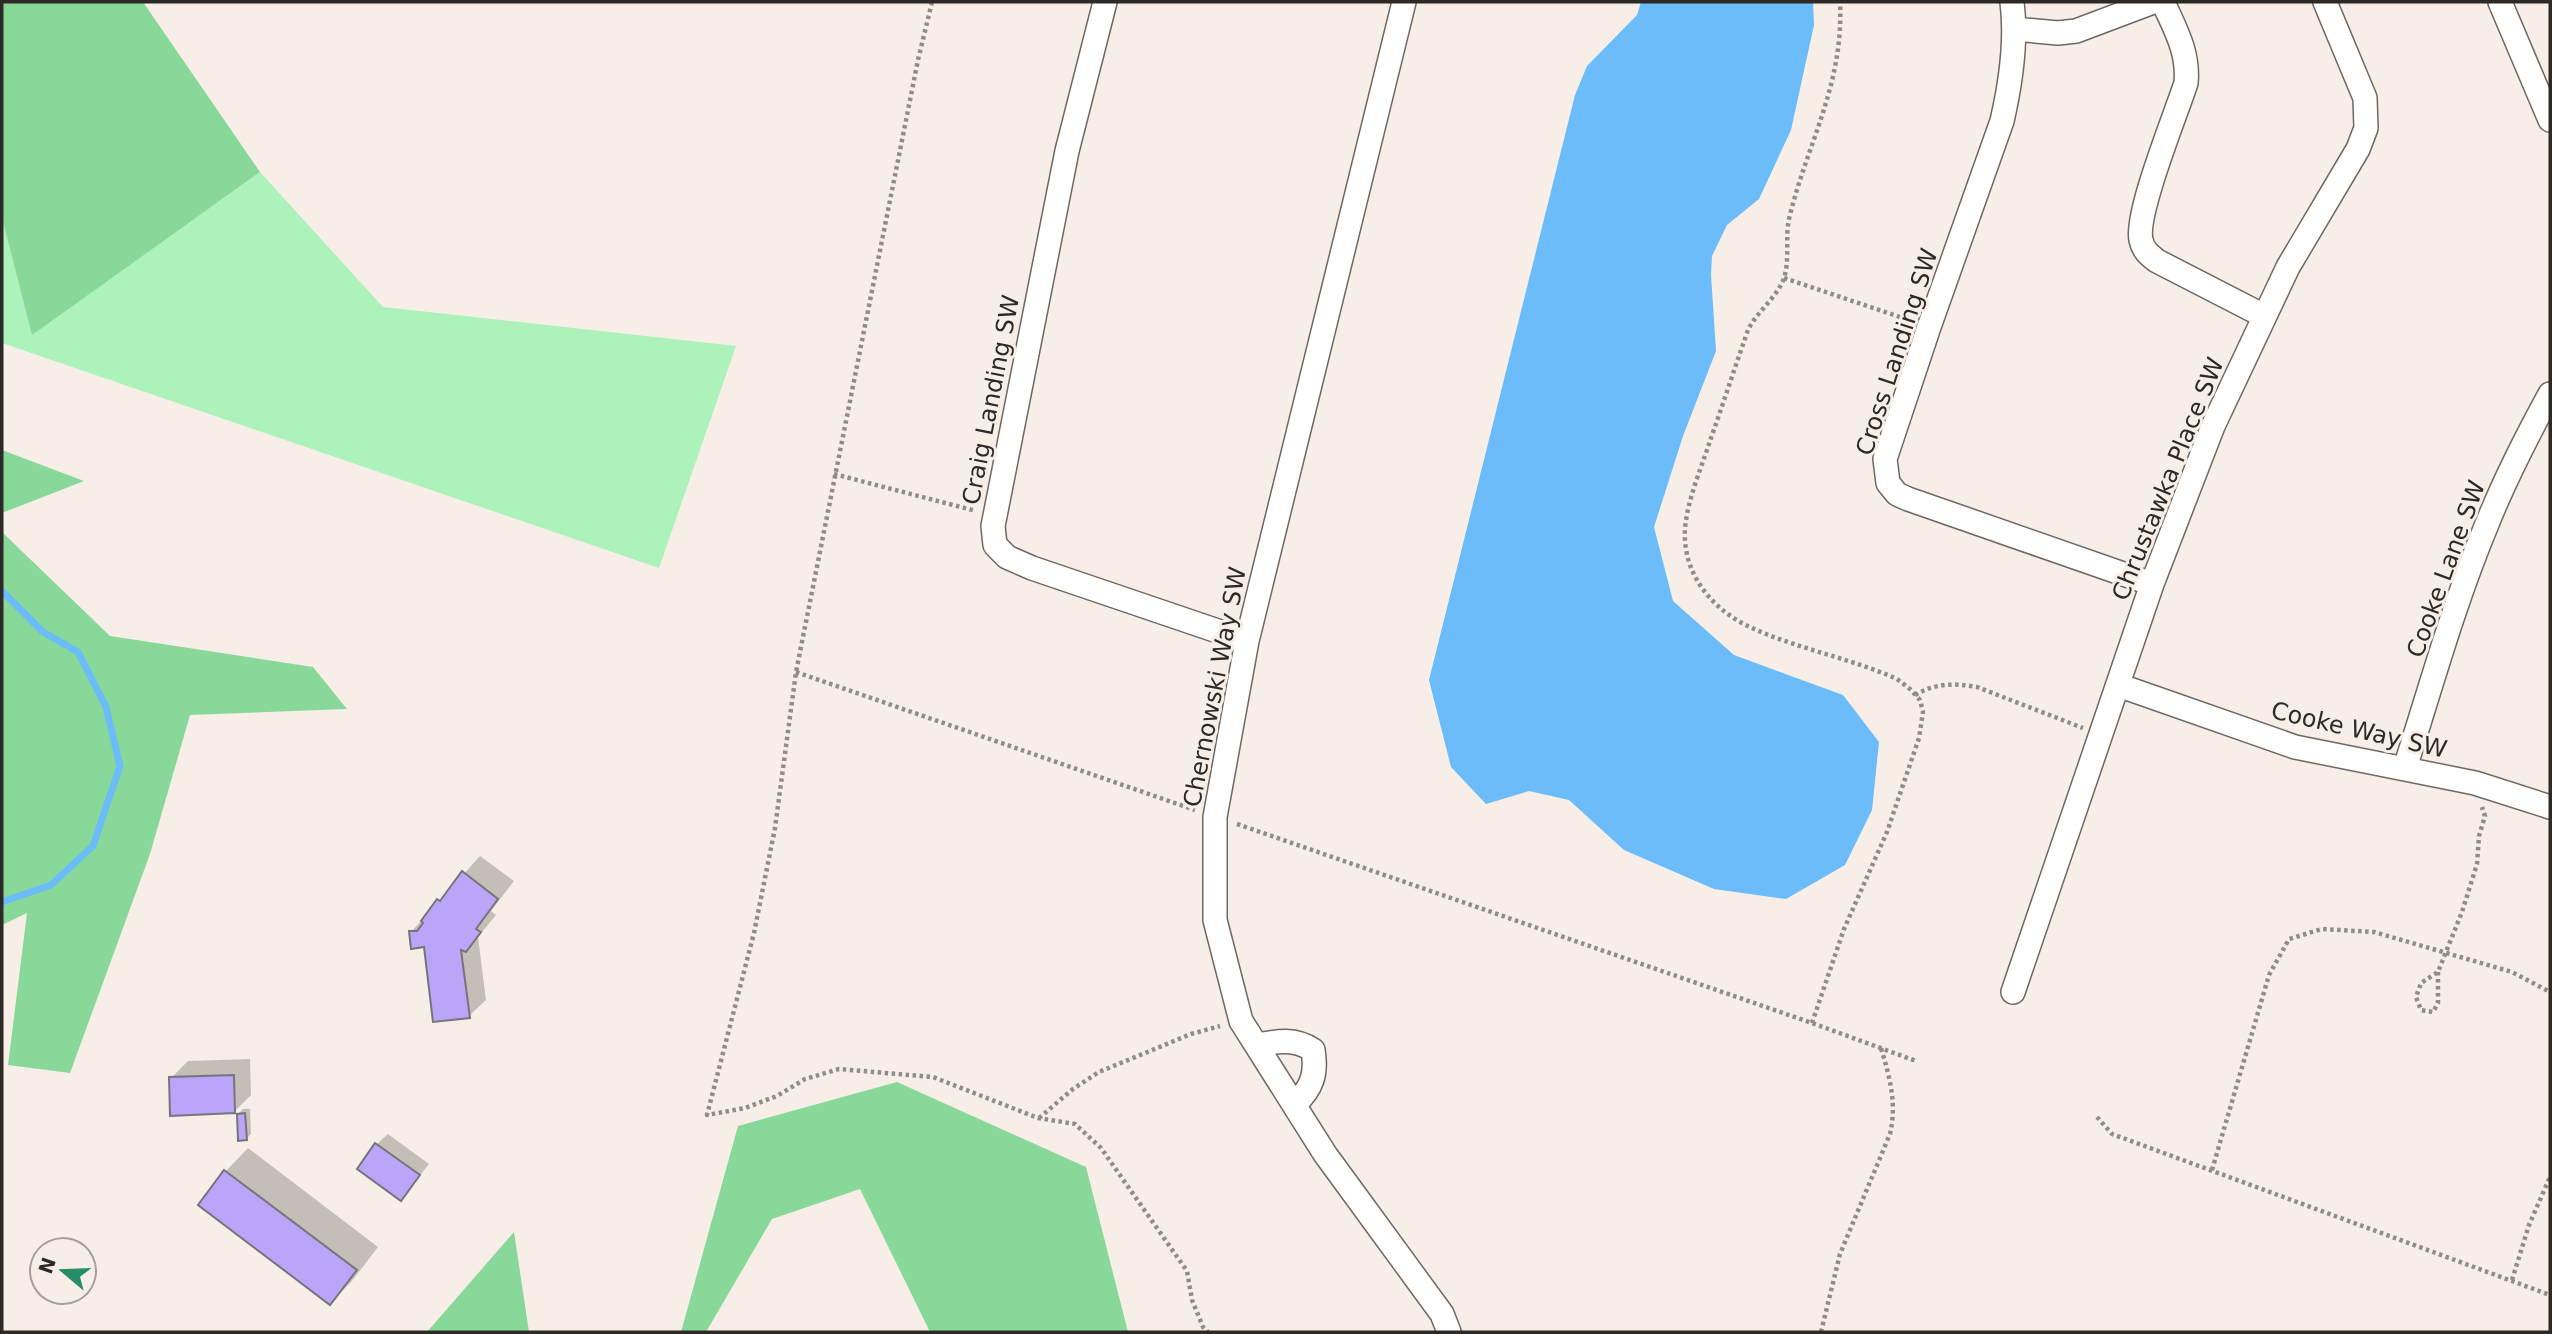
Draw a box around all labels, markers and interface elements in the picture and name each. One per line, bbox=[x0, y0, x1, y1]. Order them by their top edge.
street label: Cross Landing SW bbox=[1850, 245, 1944, 459]
street label: Craig Landing SW bbox=[957, 293, 1025, 507]
street label: Chrustawka Place SW bbox=[2106, 353, 2230, 605]
street label: Cooke Lane SW bbox=[2401, 477, 2491, 661]
street label: Chernowski Way SW bbox=[1178, 565, 1252, 809]
street label: Cooke Way SW bbox=[2269, 696, 2449, 764]
north arrow bbox=[28, 1236, 98, 1306]
text: N bbox=[34, 1254, 60, 1277]

